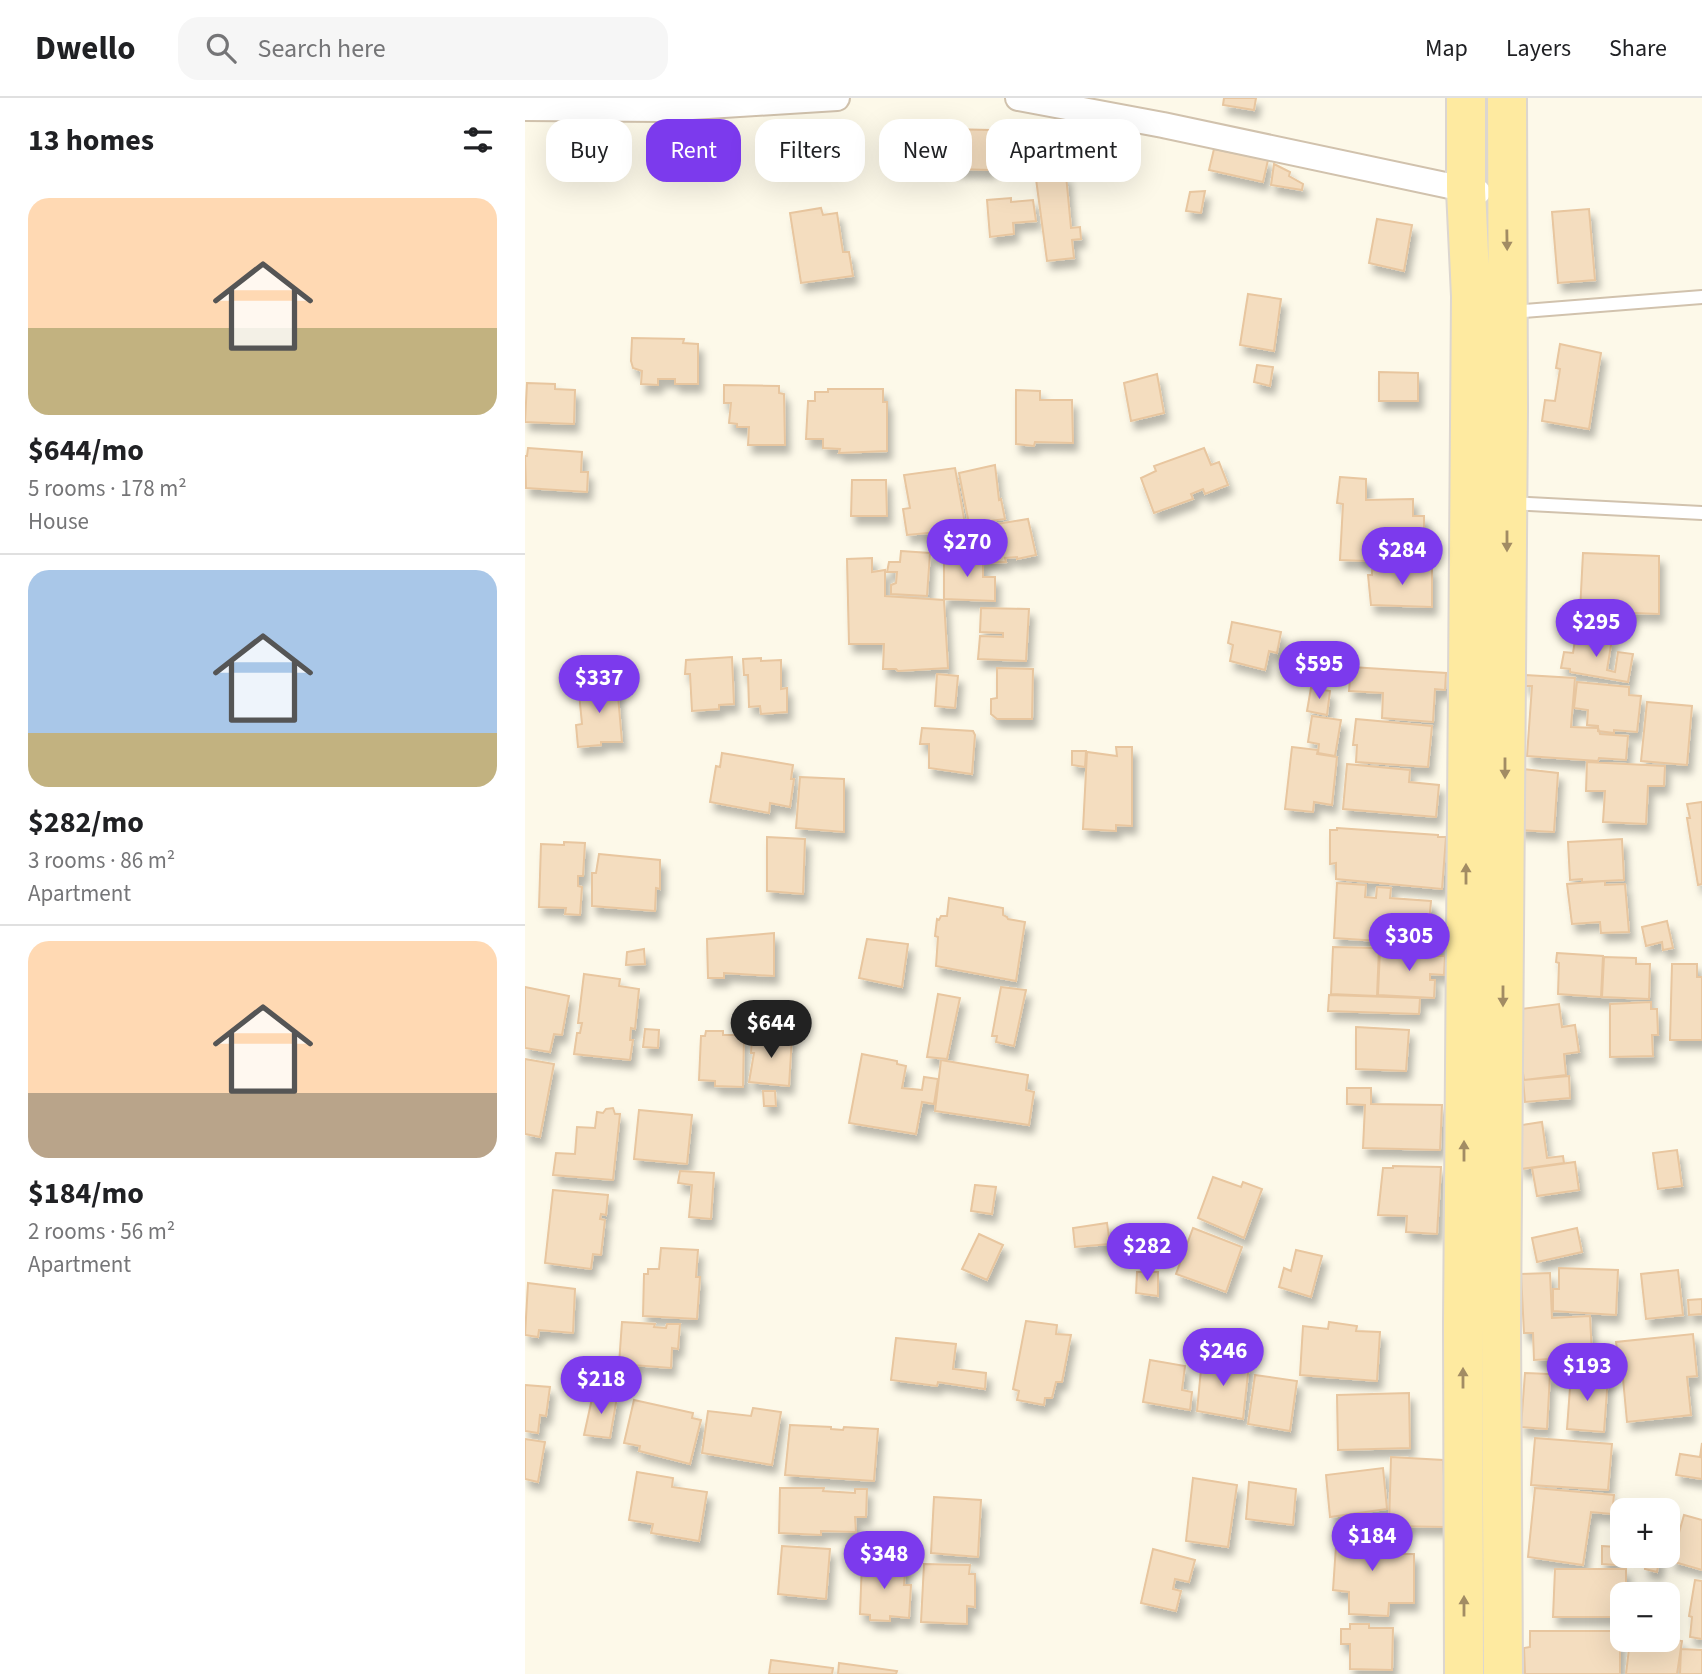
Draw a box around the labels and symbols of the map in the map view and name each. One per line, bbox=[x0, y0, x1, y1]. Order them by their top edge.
one-way arrow bbox=[1501, 229, 1513, 251]
pin: $270 bbox=[926, 519, 1008, 579]
pin: $284 bbox=[1361, 528, 1443, 587]
one-way arrow bbox=[1501, 530, 1513, 552]
pin: $295 bbox=[1555, 600, 1637, 659]
pin: $595 bbox=[1278, 642, 1360, 701]
pin: $337 bbox=[558, 656, 640, 715]
one-way arrow bbox=[1499, 757, 1511, 779]
one-way arrow bbox=[1460, 863, 1472, 885]
pin: $305 bbox=[1368, 914, 1450, 973]
one-way arrow bbox=[1497, 985, 1509, 1007]
pin: $644 bbox=[730, 1000, 812, 1060]
one-way arrow bbox=[1458, 1140, 1470, 1162]
pin: $282 bbox=[1106, 1224, 1188, 1283]
pin: $246 bbox=[1182, 1328, 1264, 1388]
pin: $193 bbox=[1546, 1344, 1628, 1403]
pin: $218 bbox=[560, 1356, 642, 1416]
one-way arrow bbox=[1457, 1367, 1469, 1389]
pin: $184 bbox=[1331, 1514, 1413, 1573]
pin: $348 bbox=[843, 1532, 925, 1591]
one-way arrow bbox=[1458, 1595, 1470, 1617]

